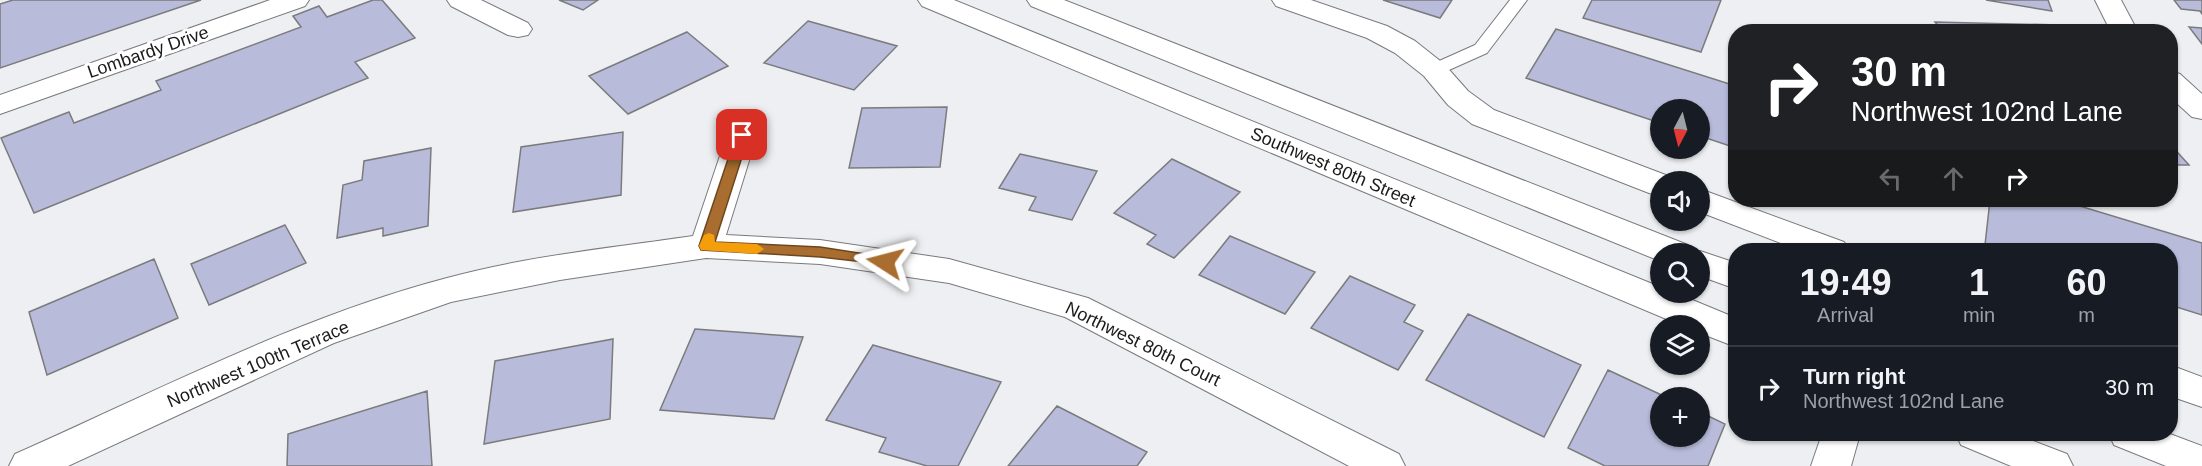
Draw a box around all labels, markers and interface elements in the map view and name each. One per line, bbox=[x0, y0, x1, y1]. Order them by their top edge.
street label: Lombardy Drive bbox=[85, 22, 211, 82]
icon: right bbox=[1752, 48, 1830, 126]
text: 30 m bbox=[1851, 48, 1947, 95]
text: Northwest 102nd Lane bbox=[1851, 97, 2123, 127]
north arrow bbox=[1650, 99, 1710, 159]
map controls bbox=[1650, 99, 1710, 447]
pin bbox=[716, 109, 767, 160]
icon: arrive bbox=[725, 118, 758, 151]
street label: Southwest 80th Street bbox=[1248, 123, 1418, 211]
icon: left bbox=[1874, 162, 1907, 195]
icon: ahead bbox=[1937, 162, 1970, 195]
icon: right bbox=[2000, 162, 2033, 195]
button: sound bbox=[1650, 171, 1710, 231]
position arrow bbox=[853, 230, 917, 294]
button: search bbox=[1650, 243, 1710, 303]
text: 19:49 bbox=[1799, 262, 1891, 303]
text: 1 bbox=[1969, 262, 1989, 303]
text: 60 bbox=[2067, 262, 2107, 303]
street label: Northwest 80th Court bbox=[1062, 298, 1224, 390]
text: Arrival bbox=[1817, 304, 1874, 326]
text: min bbox=[1963, 304, 1995, 326]
text: m bbox=[2078, 304, 2095, 326]
button: layers bbox=[1650, 315, 1710, 375]
street label: Northwest 100th Terrace bbox=[164, 317, 352, 411]
text: Turn right bbox=[1803, 364, 1905, 389]
icon: right bbox=[1752, 372, 1785, 405]
text: 30 m bbox=[2105, 375, 2154, 400]
button: + bbox=[1650, 387, 1710, 447]
text: Northwest 102nd Lane bbox=[1803, 390, 2004, 412]

